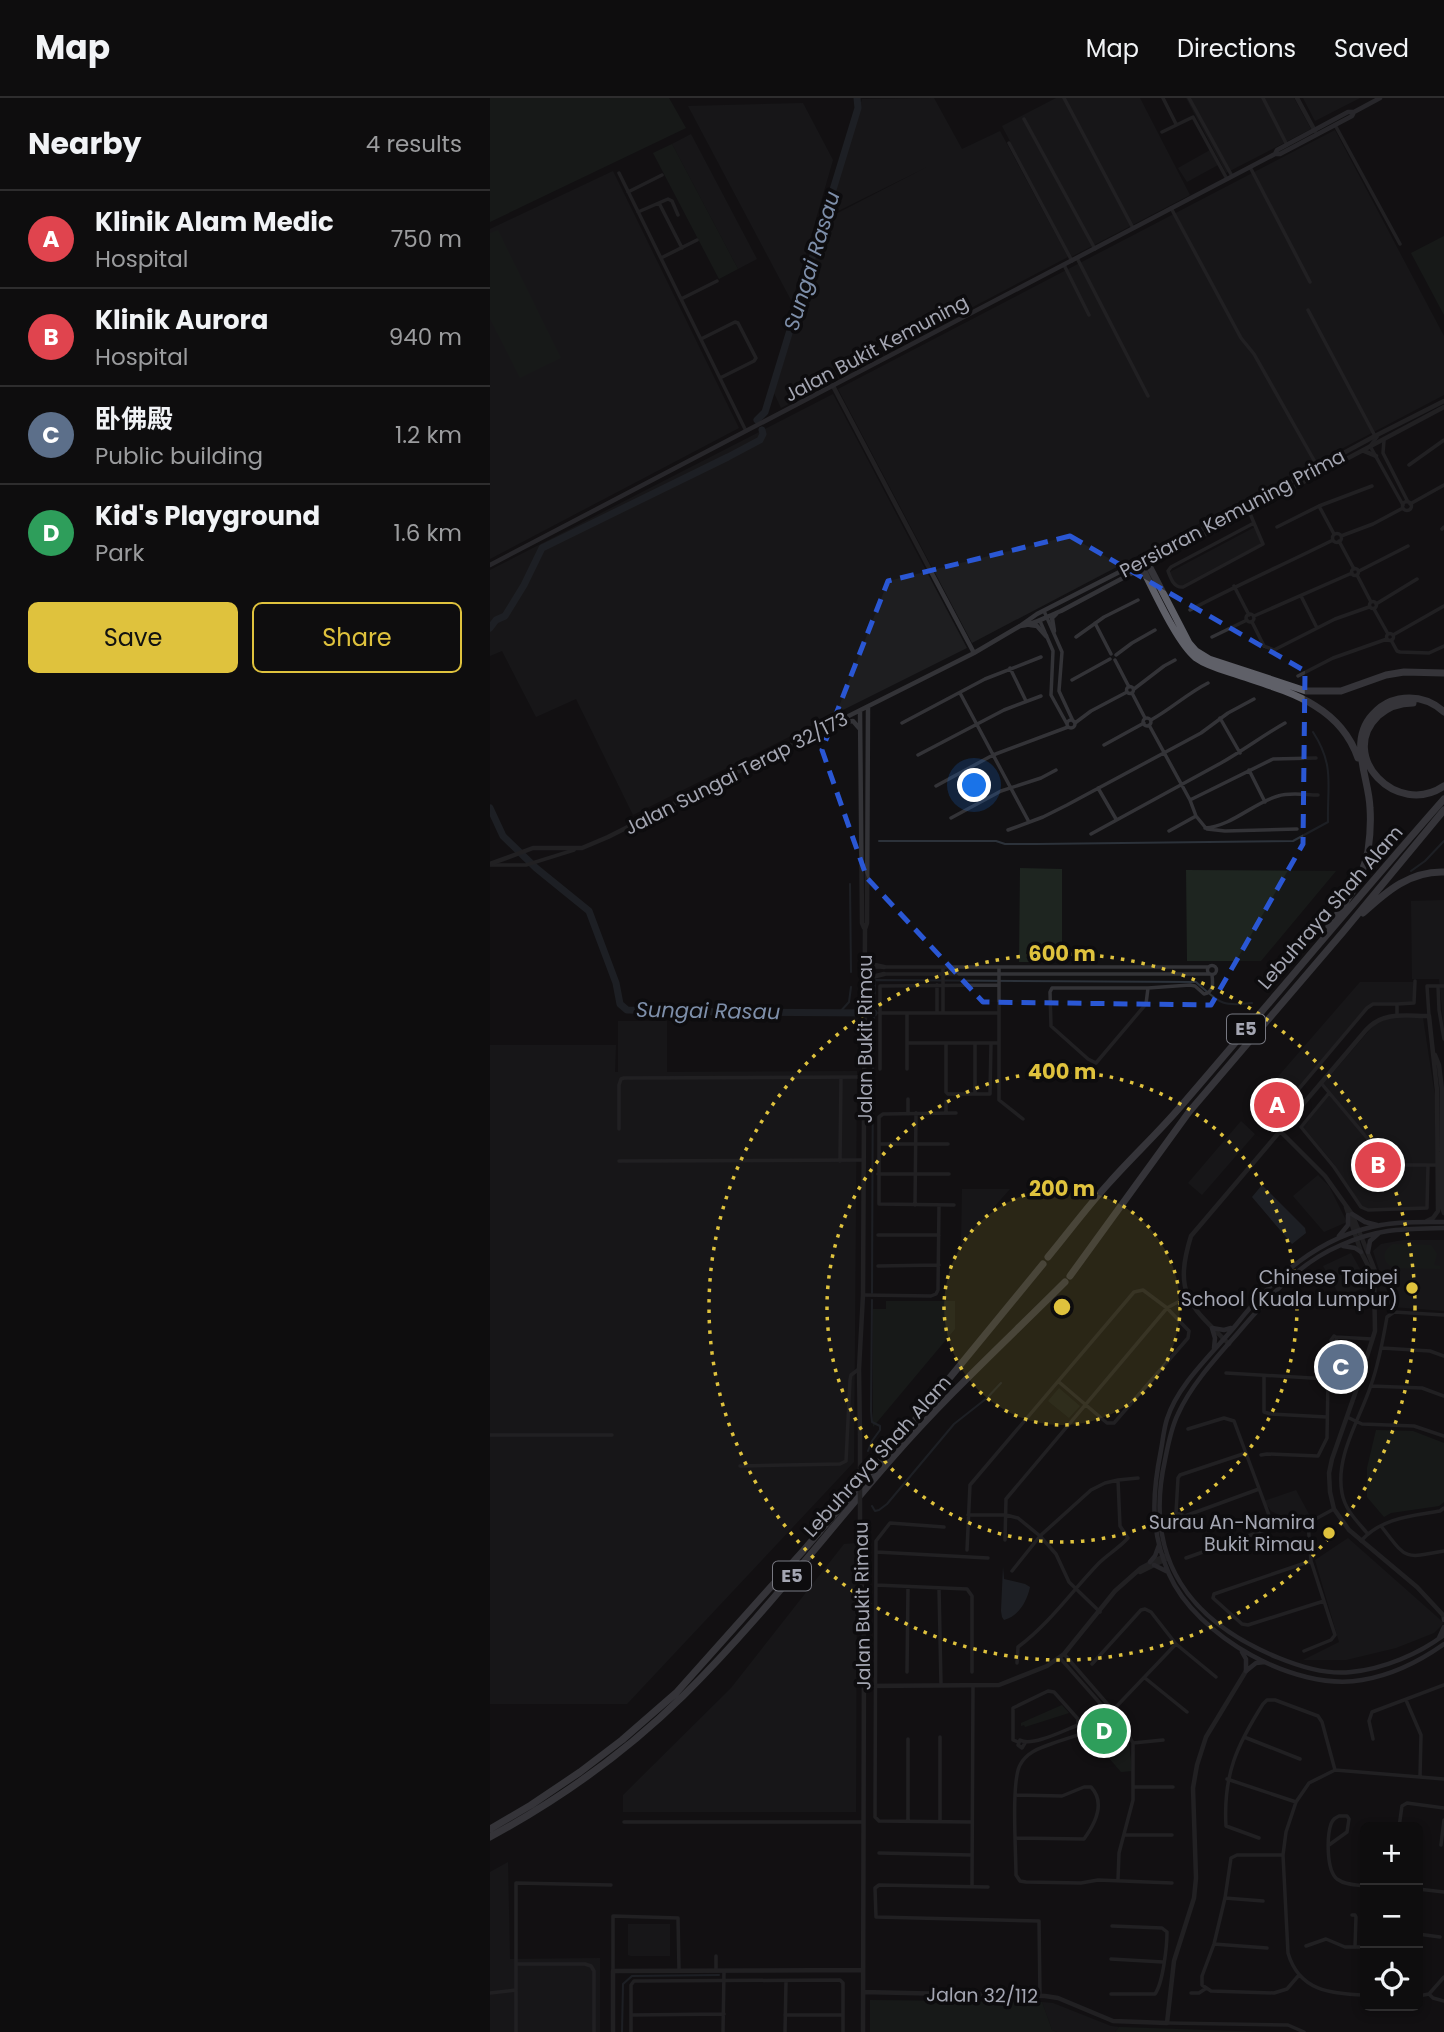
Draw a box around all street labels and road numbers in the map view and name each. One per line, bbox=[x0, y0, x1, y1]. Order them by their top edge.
street label: Jalan Bukit Kemuning bbox=[780, 288, 973, 408]
street label: Persiaran Kemuning Prima bbox=[1115, 442, 1350, 584]
street label: Jalan Sungai Terap 32/173 bbox=[620, 705, 853, 842]
street label: Lebuhraya Shah Alam bbox=[1252, 820, 1409, 995]
street label: Jalan Bukit Rimau bbox=[852, 955, 879, 1123]
road number: E5 bbox=[1227, 1014, 1265, 1044]
street label: Lebuhraya Shah Alam bbox=[797, 1370, 957, 1543]
street label: Jalan Bukit Rimau bbox=[848, 1521, 877, 1691]
road number: E5 bbox=[773, 1562, 811, 1590]
street label: Jalan 32/112 bbox=[926, 1981, 1038, 2010]

